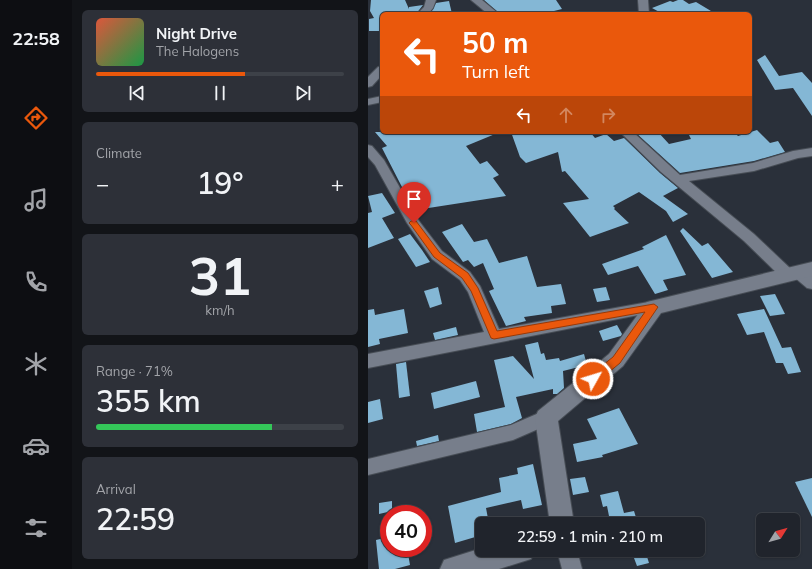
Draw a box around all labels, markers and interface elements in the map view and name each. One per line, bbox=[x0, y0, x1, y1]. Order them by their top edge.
text: Night Drive bbox=[156, 24, 237, 43]
text: 50 m bbox=[462, 25, 528, 60]
text: 22:58 bbox=[12, 27, 60, 50]
icon: left bbox=[396, 28, 448, 80]
text: The Halogens bbox=[156, 43, 239, 59]
text: Turn left bbox=[462, 60, 530, 83]
icon: previous bbox=[126, 82, 148, 104]
icon: pause bbox=[209, 82, 231, 104]
icon: next bbox=[292, 82, 314, 104]
icon: directions bbox=[22, 104, 50, 132]
icon: left bbox=[513, 104, 535, 126]
icon: ahead bbox=[555, 104, 577, 126]
icon: right bbox=[597, 104, 619, 126]
text: Climate bbox=[96, 145, 142, 161]
text: 19° bbox=[196, 164, 244, 202]
text: − bbox=[96, 170, 109, 198]
text: + bbox=[331, 170, 344, 198]
pin bbox=[397, 182, 431, 223]
icon: music bbox=[22, 186, 50, 214]
icon: arrive bbox=[403, 188, 425, 210]
text: 31 bbox=[189, 243, 251, 308]
icon: phone bbox=[22, 268, 50, 296]
text: km/h bbox=[205, 302, 235, 318]
icon: climate bbox=[22, 350, 50, 378]
position arrow bbox=[572, 358, 614, 400]
text: Range · 71% bbox=[96, 363, 173, 379]
text: 355 km bbox=[96, 382, 201, 420]
icon: car bbox=[22, 432, 50, 460]
text: Arrival bbox=[96, 481, 136, 497]
text: 22:59 bbox=[96, 500, 175, 538]
speed limit sign: 40 bbox=[380, 505, 432, 557]
north arrow bbox=[756, 513, 800, 557]
map controls bbox=[756, 513, 800, 557]
icon: filters bbox=[22, 514, 50, 542]
text: 22:59 · 1 min · 210 m bbox=[517, 527, 663, 546]

